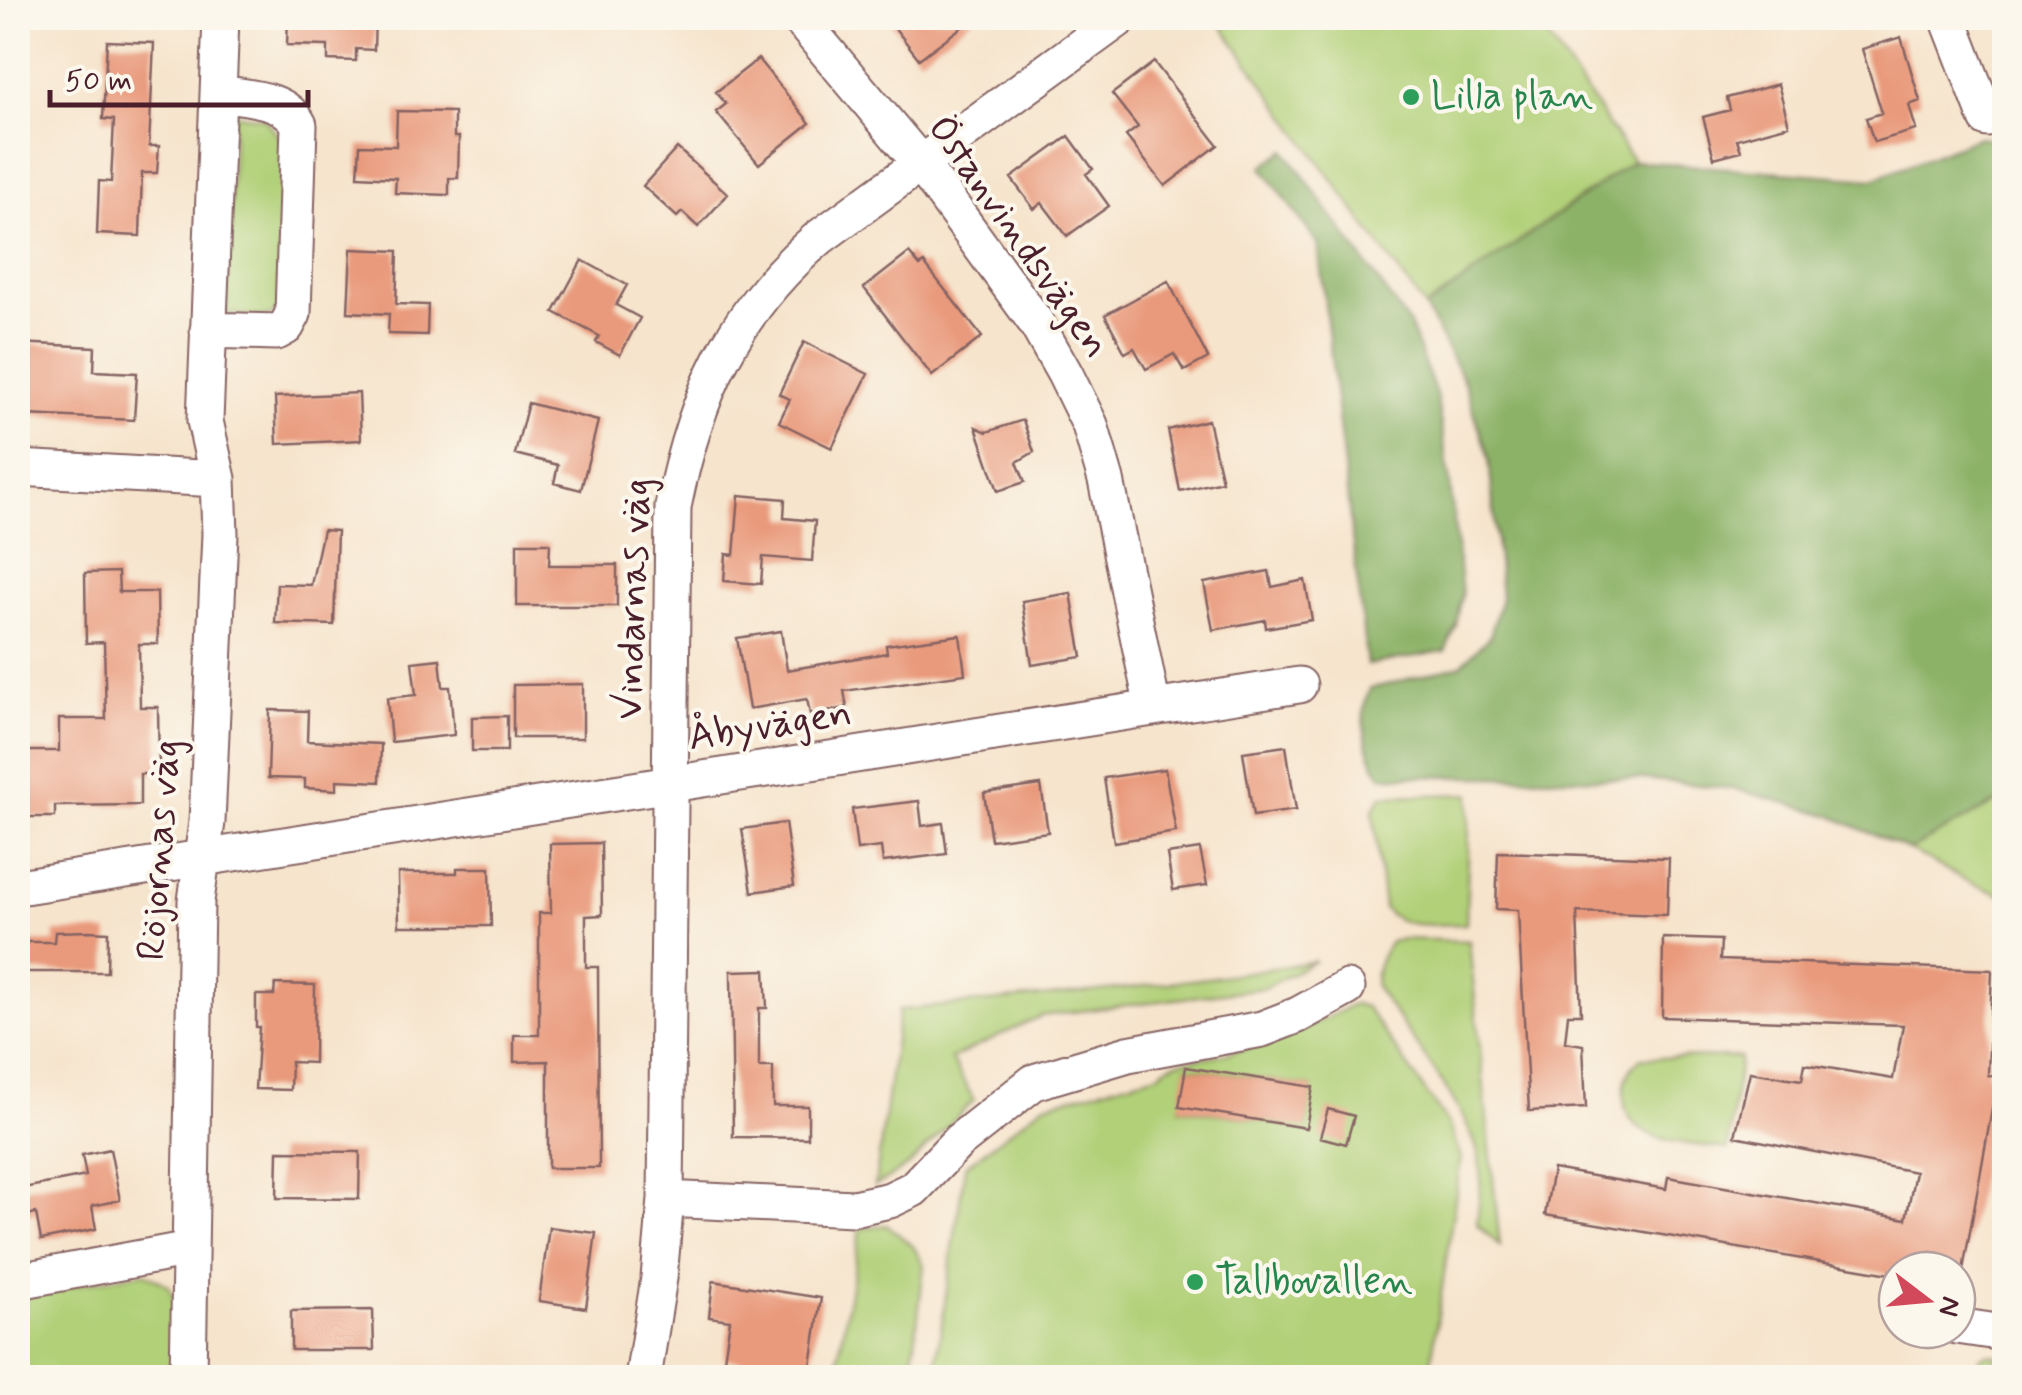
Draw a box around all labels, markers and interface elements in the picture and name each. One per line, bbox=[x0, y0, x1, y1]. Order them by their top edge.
scale bar bbox=[50, 45, 308, 107]
text: 50 m bbox=[65, 62, 132, 101]
place label: Lilla plan bbox=[1431, 71, 1593, 123]
marker: Lilla plan bbox=[1400, 86, 1422, 108]
street label: Östanvindsvägen bbox=[915, 105, 1121, 369]
street label: Vindarnas väg bbox=[604, 477, 664, 721]
street label: Åbyvägen bbox=[685, 687, 855, 765]
street label: Röjornas väg bbox=[126, 738, 194, 962]
north arrow bbox=[1877, 1250, 1977, 1350]
place label: Tallbovallen bbox=[1215, 1256, 1413, 1308]
marker: Tallbovallen bbox=[1184, 1271, 1206, 1293]
text: N bbox=[1928, 1292, 1969, 1320]

